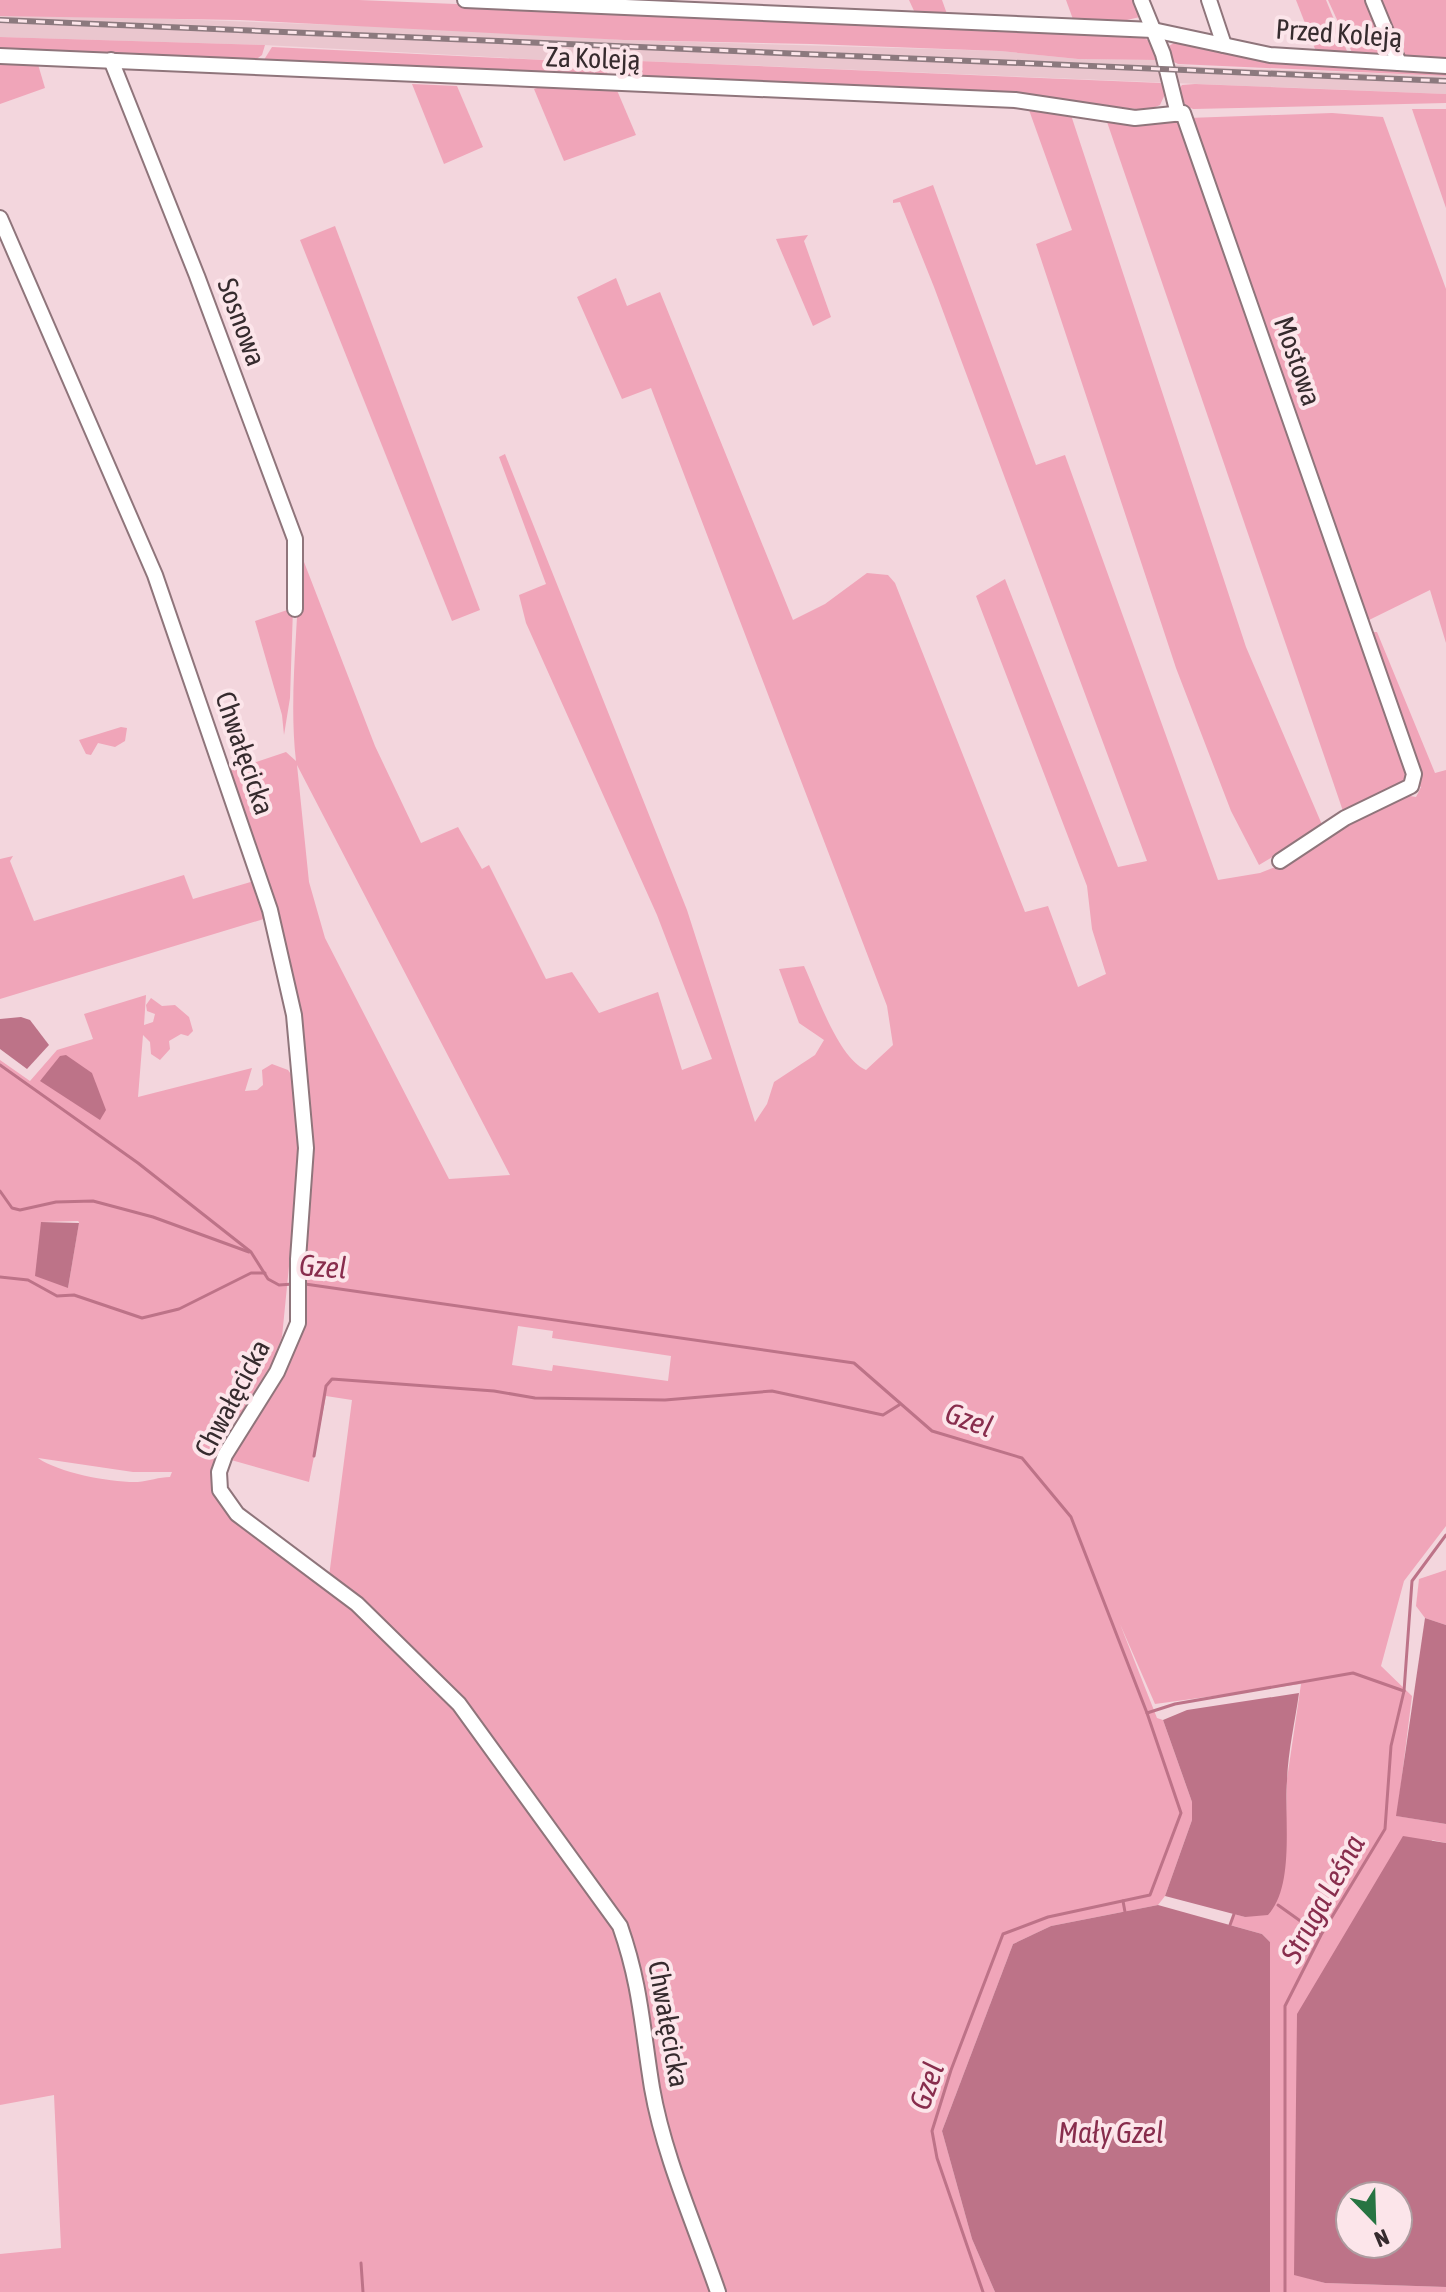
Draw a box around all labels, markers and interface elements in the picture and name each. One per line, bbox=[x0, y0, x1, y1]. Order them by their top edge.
street label: Przed Koleją bbox=[1274, 13, 1404, 53]
street label: Za Koleją bbox=[545, 40, 641, 76]
street label: Sosnowa bbox=[211, 274, 273, 370]
street label: Mostowa bbox=[1268, 312, 1328, 410]
street label: Chwałęcicka bbox=[209, 687, 281, 819]
water label: Gzel bbox=[298, 1247, 348, 1285]
street label: Chwałęcicka bbox=[188, 1334, 276, 1462]
water label: Gzel bbox=[941, 1395, 998, 1443]
water label: Struga Leśna bbox=[1273, 1829, 1371, 1969]
street label: Chwałęcicka bbox=[642, 1958, 696, 2090]
water label: Gzel bbox=[902, 2057, 950, 2114]
water label: Mały Gzel bbox=[1058, 2115, 1164, 2149]
north arrow bbox=[1334, 2180, 1414, 2260]
text: N bbox=[1371, 2224, 1393, 2253]

